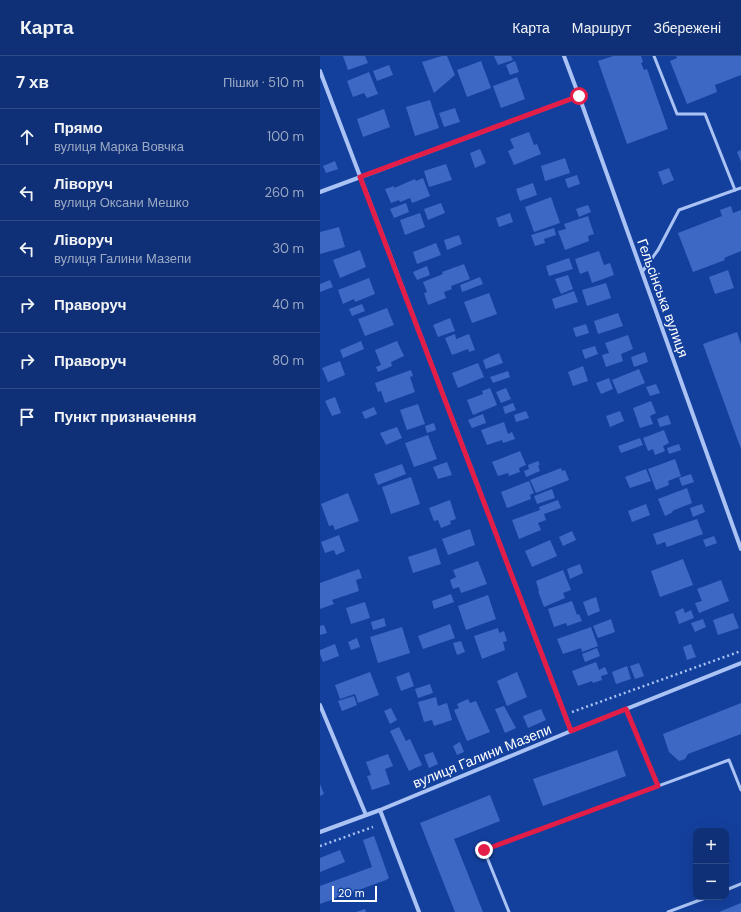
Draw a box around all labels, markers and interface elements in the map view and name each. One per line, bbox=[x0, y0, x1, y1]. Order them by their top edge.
text: Карта bbox=[20, 15, 74, 40]
text: Карта bbox=[512, 19, 550, 37]
text: Маршрут bbox=[572, 19, 631, 37]
text: Збережені bbox=[653, 19, 721, 37]
text: 7 хв bbox=[16, 71, 49, 93]
text: Пішки · 510 m bbox=[223, 74, 304, 91]
route start bbox=[570, 87, 588, 105]
text: Прямо bbox=[54, 118, 103, 138]
icon: ahead bbox=[16, 126, 38, 148]
text: 100 m bbox=[267, 128, 304, 145]
text: вулиця Марка Вовчка bbox=[54, 138, 184, 155]
text: Ліворуч bbox=[54, 174, 113, 194]
icon: left bbox=[16, 182, 38, 204]
text: 260 m bbox=[264, 184, 304, 201]
text: вулиця Оксани Мешко bbox=[54, 194, 189, 211]
text: Ліворуч bbox=[54, 230, 113, 250]
street label: Гельсінська вулиця bbox=[633, 236, 693, 360]
icon: left bbox=[16, 238, 38, 260]
text: 30 m bbox=[272, 240, 304, 257]
text: вулиця Галини Мазепи bbox=[54, 250, 191, 267]
icon: right bbox=[16, 294, 38, 316]
text: Праворуч bbox=[54, 295, 127, 315]
text: 40 m bbox=[272, 296, 304, 313]
icon: right bbox=[16, 350, 38, 372]
text: Праворуч bbox=[54, 351, 127, 371]
text: 80 m bbox=[272, 352, 304, 369]
icon: arrive bbox=[16, 406, 38, 428]
text: Пункт призначення bbox=[54, 407, 196, 427]
street label: вулиця Галини Мазепи bbox=[410, 720, 554, 792]
map controls bbox=[693, 828, 729, 900]
button: + bbox=[693, 828, 729, 864]
route end bbox=[475, 841, 493, 859]
button: − bbox=[693, 864, 729, 900]
scale bar bbox=[332, 884, 377, 903]
text: 20 m bbox=[338, 886, 364, 900]

